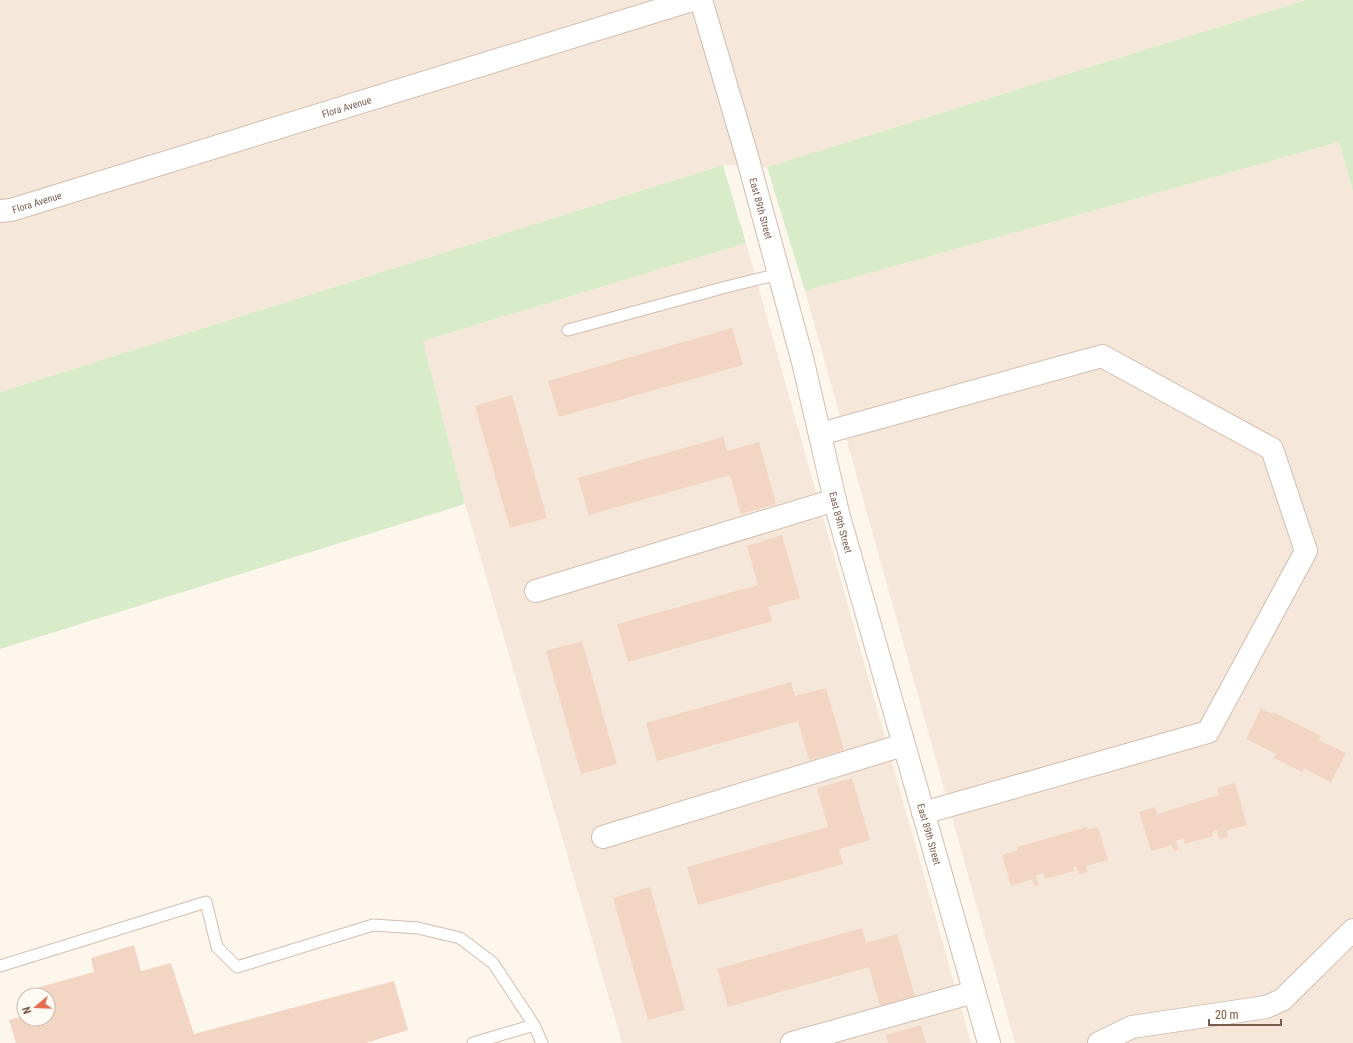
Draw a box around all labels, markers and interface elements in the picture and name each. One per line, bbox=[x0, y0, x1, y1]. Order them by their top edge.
street label: Flora Avenue bbox=[321, 94, 373, 120]
street label: East 89th Street bbox=[747, 177, 774, 240]
street label: Flora Avenue bbox=[11, 190, 63, 215]
street label: East 89th Street bbox=[827, 491, 854, 555]
street label: East 89th Street bbox=[915, 802, 943, 866]
north arrow bbox=[16, 987, 56, 1027]
scale bar bbox=[1209, 1001, 1281, 1027]
text: N bbox=[20, 1005, 34, 1015]
text: 20 m bbox=[1215, 1008, 1239, 1022]

